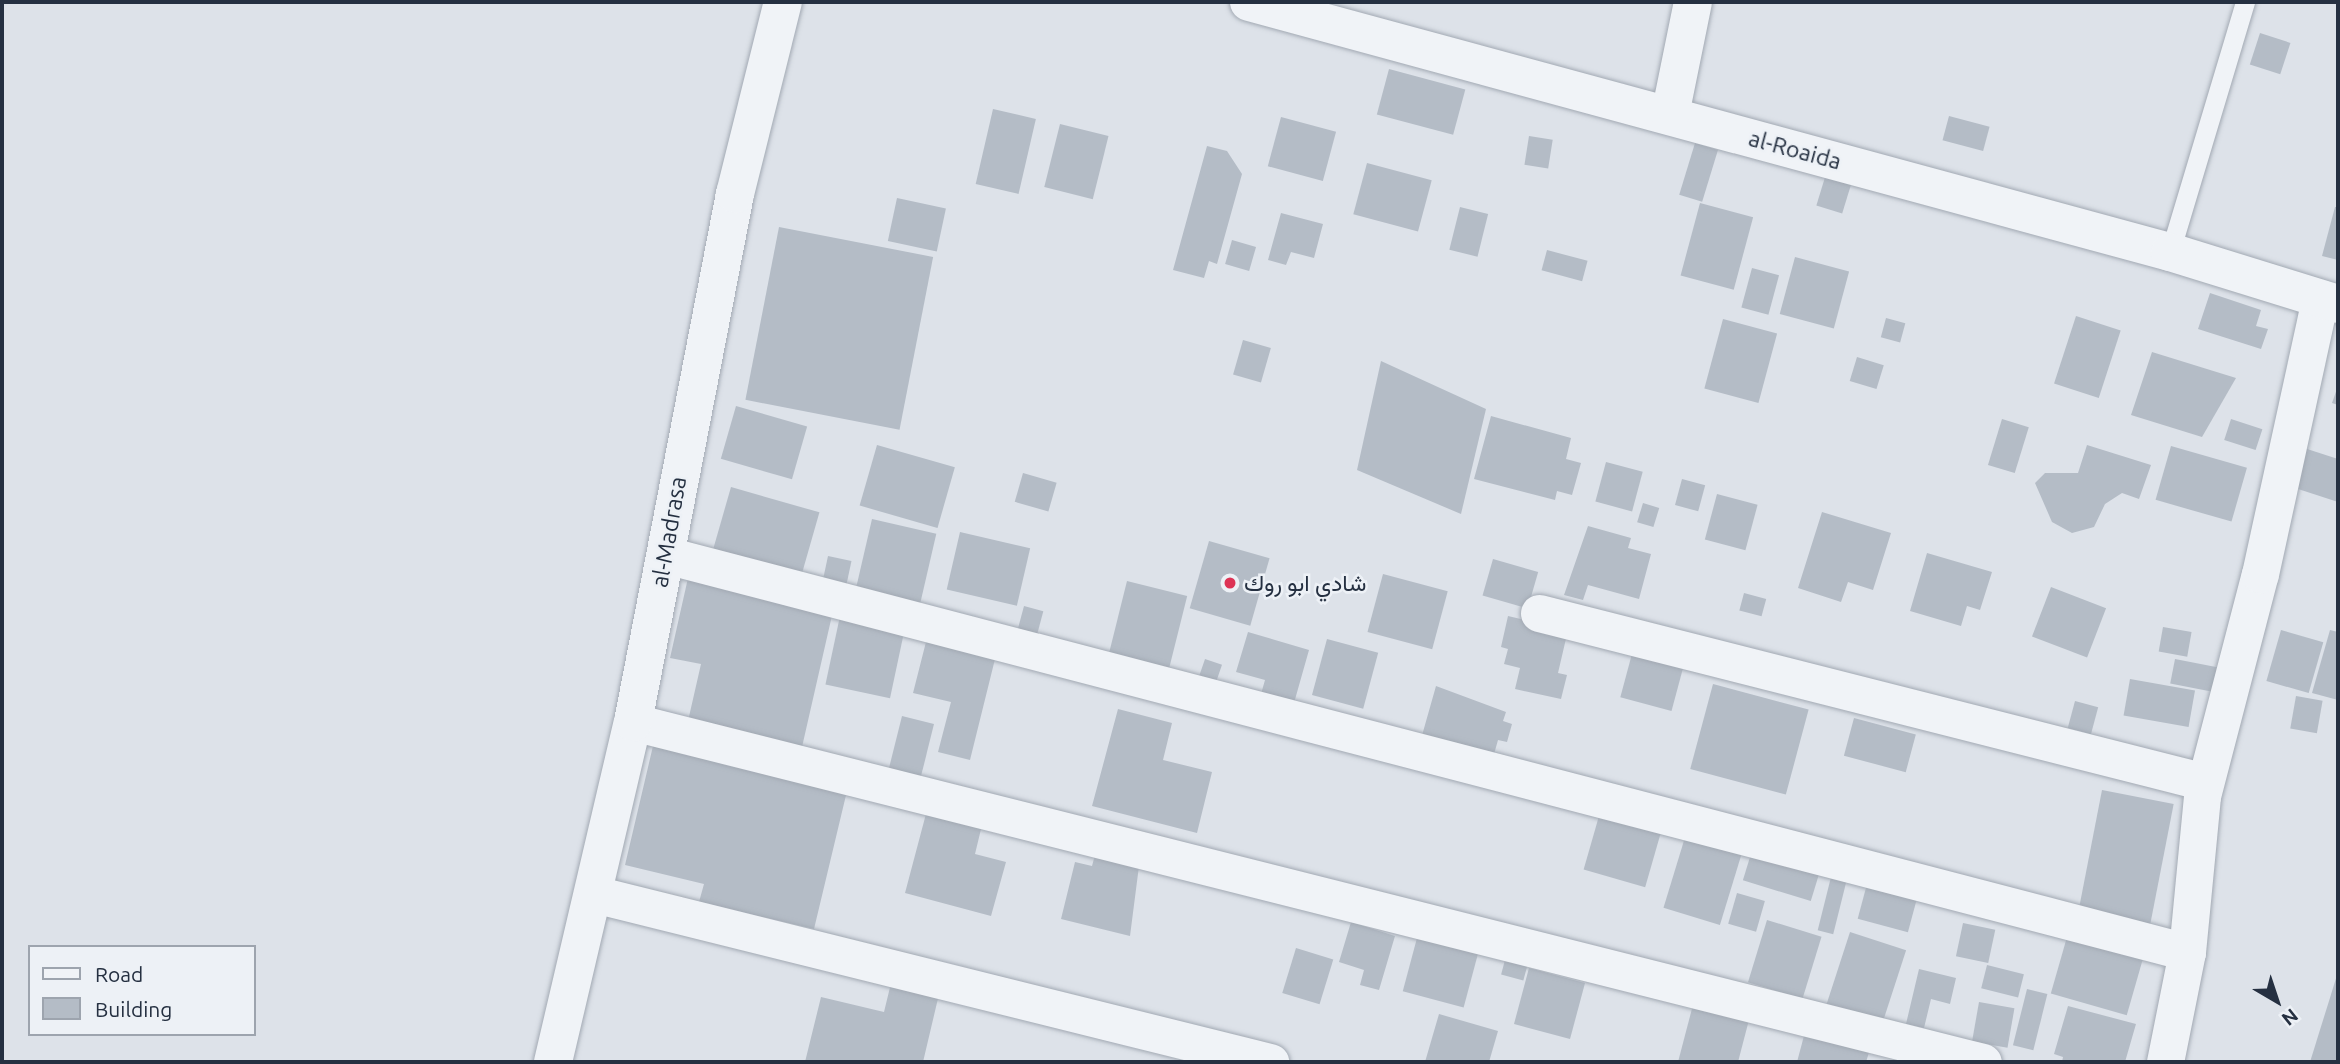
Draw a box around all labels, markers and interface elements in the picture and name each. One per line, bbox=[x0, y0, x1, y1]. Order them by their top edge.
street label: al-Roaida bbox=[1746, 124, 1844, 176]
street label: al-Madrasa bbox=[646, 474, 692, 590]
place label: شادي ابو روك bbox=[1244, 569, 1366, 597]
marker: شادي ابو روك bbox=[1222, 575, 1238, 591]
legend bbox=[28, 945, 256, 1036]
text: Road bbox=[95, 962, 143, 986]
north arrow bbox=[2242, 966, 2312, 1036]
text: Building bbox=[95, 997, 172, 1021]
text: N bbox=[2278, 1004, 2303, 1030]

